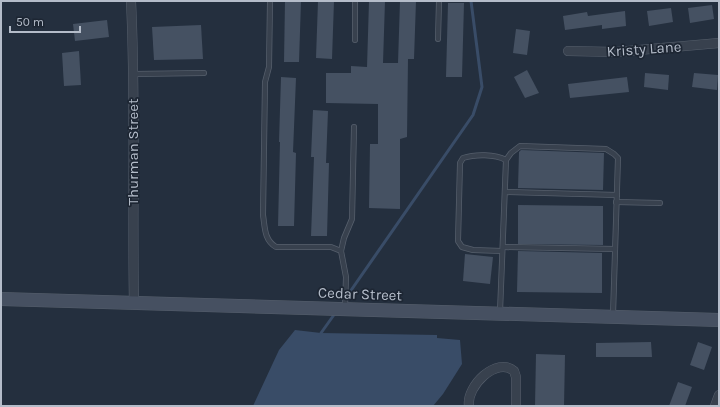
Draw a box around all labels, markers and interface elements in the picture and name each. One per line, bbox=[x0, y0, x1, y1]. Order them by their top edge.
scale bar bbox=[10, 8, 80, 34]
text: 50 m bbox=[16, 15, 44, 29]
street label: Kristy Lane bbox=[606, 37, 682, 61]
street label: Thurman Street bbox=[124, 98, 142, 206]
street label: Cedar Street bbox=[318, 284, 403, 304]

